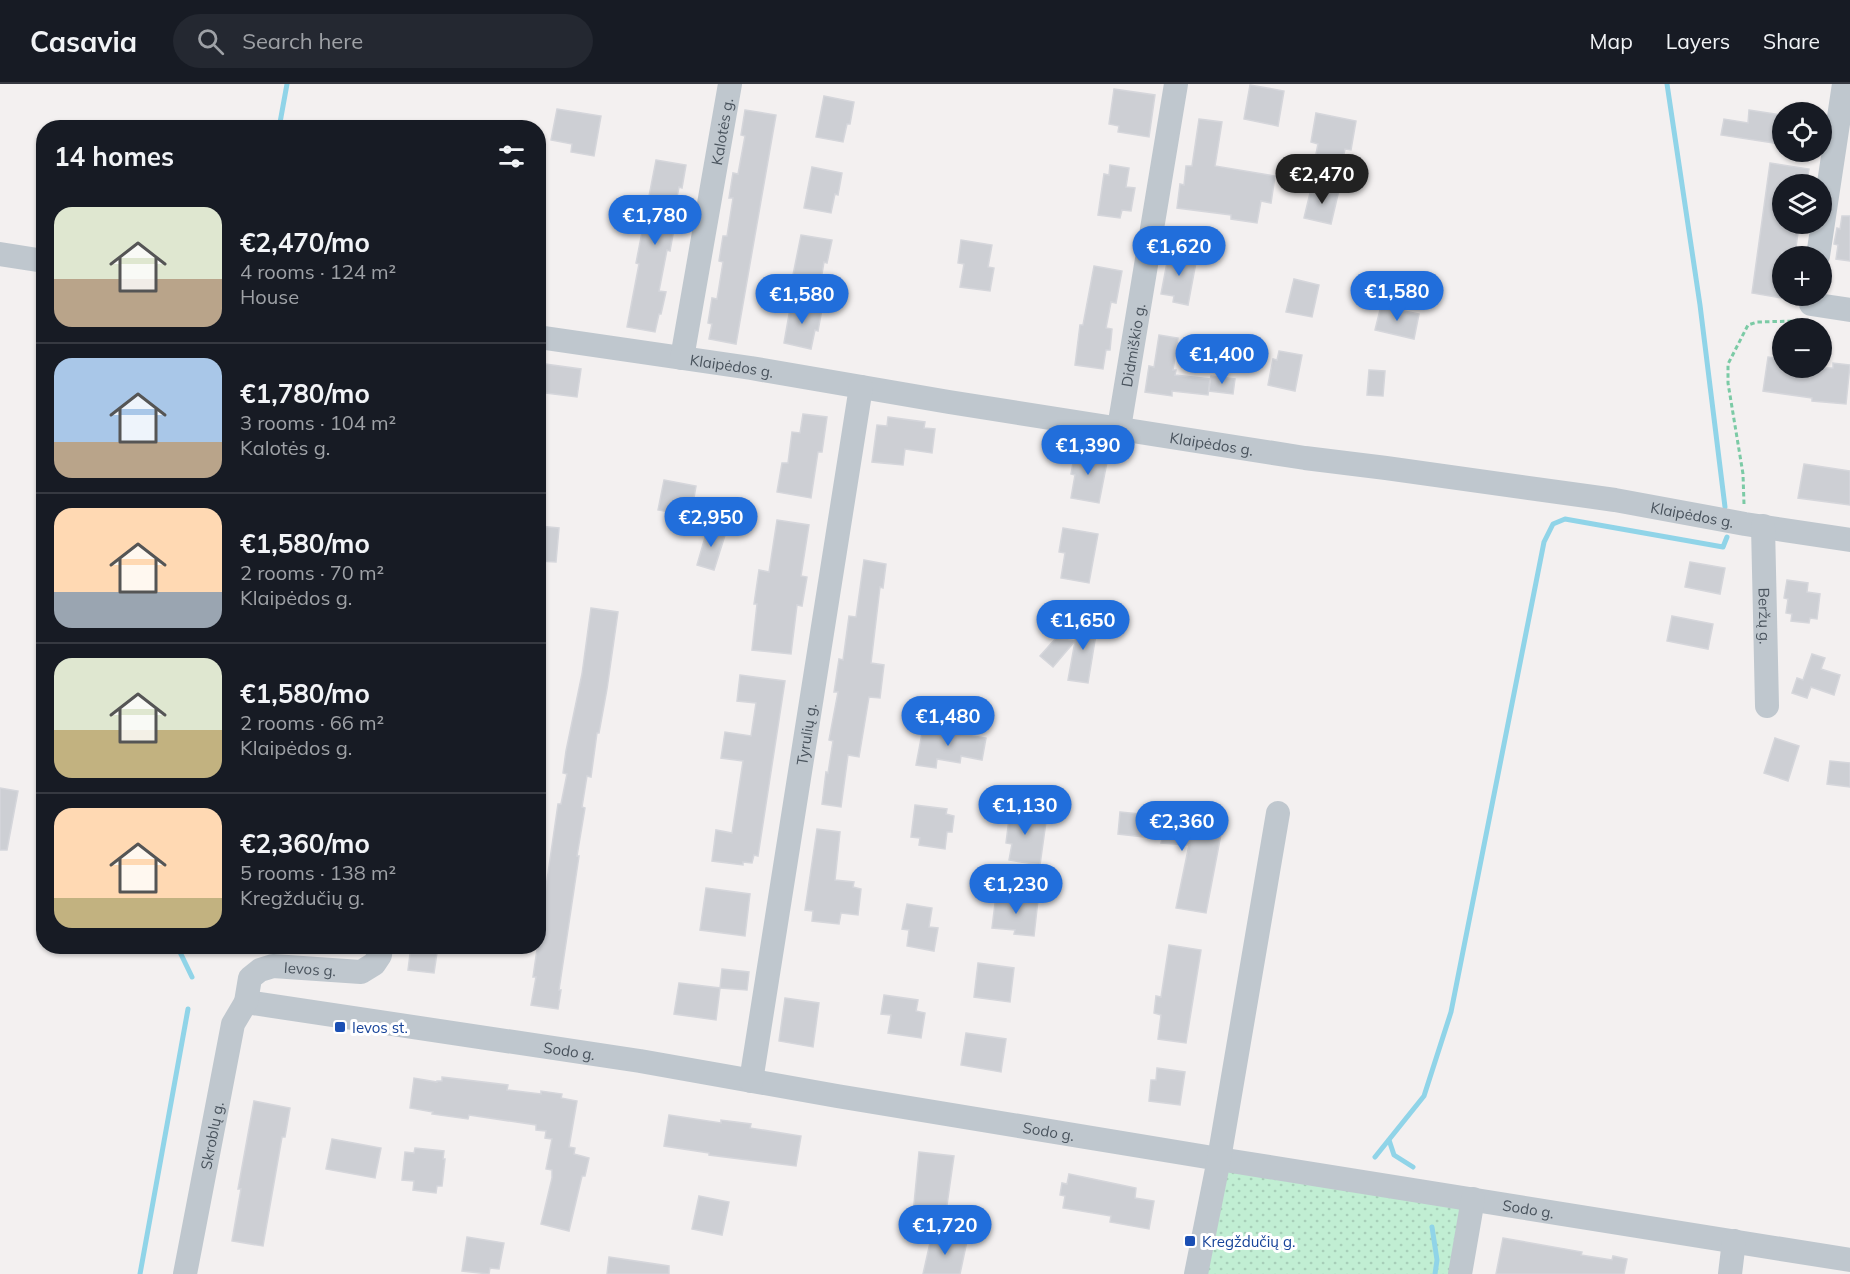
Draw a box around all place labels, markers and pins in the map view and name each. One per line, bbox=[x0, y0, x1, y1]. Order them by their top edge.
pin: €2,470 bbox=[1273, 154, 1371, 205]
pin: €1,780 bbox=[606, 195, 704, 246]
pin: €1,620 bbox=[1130, 226, 1228, 277]
pin: €1,580 bbox=[1348, 271, 1446, 322]
pin: €1,580 bbox=[753, 274, 851, 325]
pin: €1,400 bbox=[1173, 334, 1271, 385]
pin: €1,390 bbox=[1039, 425, 1137, 476]
pin: €2,950 bbox=[662, 497, 760, 548]
pin: €1,650 bbox=[1034, 600, 1132, 651]
pin: €1,480 bbox=[899, 696, 997, 747]
pin: €1,130 bbox=[976, 785, 1074, 836]
pin: €2,360 bbox=[1133, 801, 1231, 852]
pin: €1,230 bbox=[967, 864, 1065, 915]
place label: Ievos st. bbox=[352, 1018, 408, 1037]
marker: Ievos st. bbox=[333, 1020, 347, 1034]
pin: €1,720 bbox=[896, 1205, 994, 1256]
place label: Kregždučių g. bbox=[1202, 1232, 1295, 1251]
marker: Kregždučių g. bbox=[1183, 1234, 1197, 1248]

